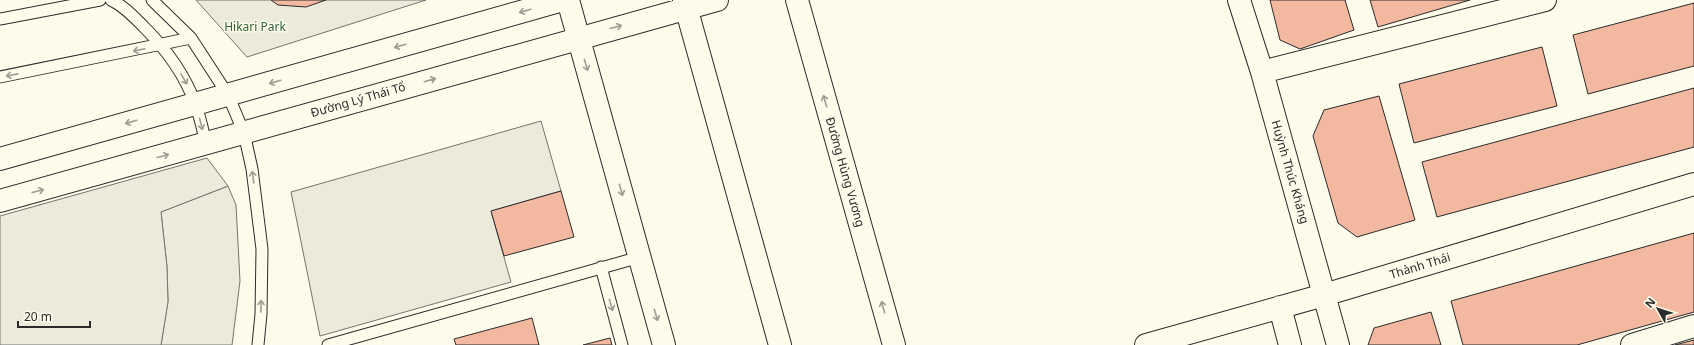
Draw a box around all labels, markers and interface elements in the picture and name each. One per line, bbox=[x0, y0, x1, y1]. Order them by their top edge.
one-way arrow bbox=[519, 8, 532, 15]
park label: Hikari Park bbox=[224, 18, 286, 35]
one-way arrow bbox=[609, 23, 622, 30]
one-way arrow bbox=[394, 43, 407, 50]
one-way arrow bbox=[133, 46, 146, 54]
one-way arrow bbox=[583, 58, 590, 71]
one-way arrow bbox=[5, 71, 18, 79]
one-way arrow bbox=[181, 73, 189, 85]
one-way arrow bbox=[423, 76, 436, 83]
street label: Đường Lý Thái Tổ bbox=[309, 78, 407, 121]
one-way arrow bbox=[269, 79, 282, 86]
one-way arrow bbox=[821, 95, 828, 108]
street label: Đường Hùng Vương bbox=[822, 115, 869, 229]
one-way arrow bbox=[198, 117, 205, 130]
one-way arrow bbox=[125, 118, 138, 126]
street label: Huỳnh Thúc Kháng bbox=[1268, 118, 1313, 226]
one-way arrow bbox=[156, 152, 169, 159]
one-way arrow bbox=[249, 171, 257, 184]
one-way arrow bbox=[618, 183, 625, 196]
one-way arrow bbox=[31, 187, 44, 194]
street label: Thành Thái bbox=[1387, 248, 1452, 283]
north arrow bbox=[1638, 289, 1678, 329]
text: N bbox=[1641, 294, 1658, 311]
one-way arrow bbox=[608, 298, 615, 311]
one-way arrow bbox=[257, 300, 265, 313]
one-way arrow bbox=[879, 301, 886, 314]
scale bar bbox=[18, 303, 90, 329]
text: 20 m bbox=[24, 308, 52, 325]
one-way arrow bbox=[653, 308, 660, 321]

